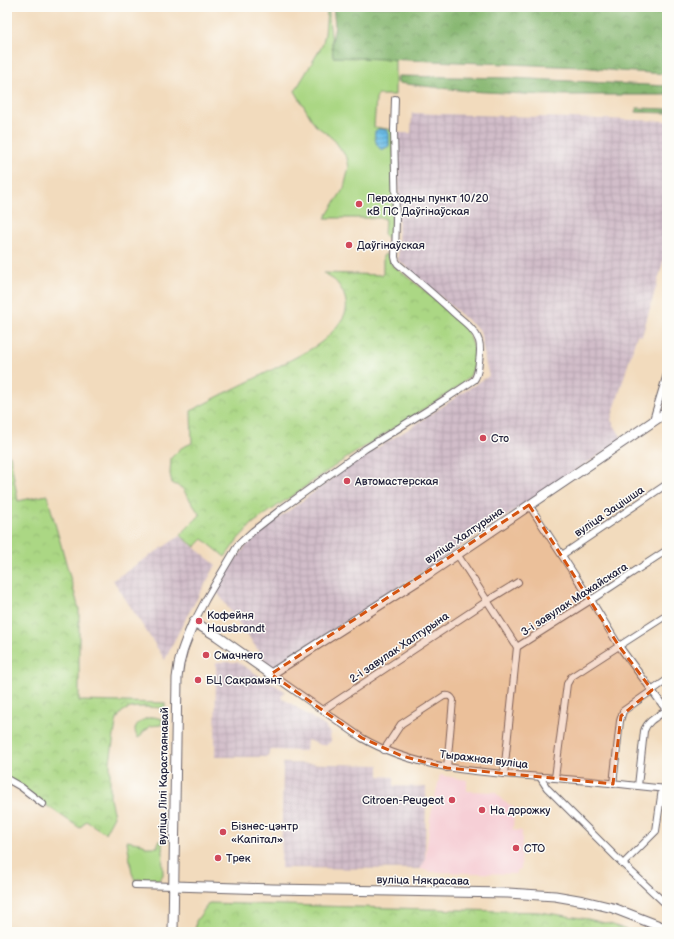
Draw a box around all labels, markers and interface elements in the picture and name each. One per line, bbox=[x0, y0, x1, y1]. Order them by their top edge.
place label: Пераходны пункт 10/20 кВ ПС Даўгінаўская bbox=[367, 192, 489, 218]
marker: Пераходны пункт 10/20 кВ ПС Даўгінаўская bbox=[354, 199, 364, 209]
place label: Даўгінаўская bbox=[357, 239, 425, 252]
marker: Даўгінаўская bbox=[344, 240, 354, 250]
place label: Сто bbox=[491, 432, 509, 445]
marker: Сто bbox=[478, 433, 488, 443]
place label: Автомастерская bbox=[354, 475, 438, 488]
marker: Автомастерская bbox=[342, 476, 352, 486]
street label: вуліца Зацішша bbox=[572, 483, 647, 540]
street label: вуліца Халтурына bbox=[422, 504, 507, 567]
street label: 3-і завулак Мажайскага bbox=[518, 560, 631, 639]
place label: Кофейня Hausbrandt bbox=[207, 609, 266, 635]
street label: 2-і завулак Халтурына bbox=[347, 609, 452, 685]
marker: Кофейня Hausbrandt bbox=[194, 616, 204, 626]
place label: Смачнего bbox=[214, 649, 263, 662]
marker: Смачнего bbox=[201, 650, 211, 660]
place label: БЦ Сакрамэнт bbox=[206, 674, 282, 687]
marker: БЦ Сакрамэнт bbox=[193, 675, 203, 685]
street label: вуліца Лілі Карастаянавай bbox=[156, 707, 171, 845]
street label: Тыражная вуліца bbox=[439, 748, 529, 771]
place label: Citroen-Peugeot bbox=[362, 794, 445, 807]
marker: Citroen-Peugeot bbox=[447, 795, 457, 805]
place label: На дорожку bbox=[490, 804, 550, 817]
marker: На дорожку bbox=[477, 805, 487, 815]
place label: Бізнес-цэнтр «Капітал» bbox=[231, 820, 299, 846]
marker: Бізнес-цэнтр «Капітал» bbox=[218, 827, 228, 837]
place label: СТО bbox=[524, 842, 545, 855]
marker: СТО bbox=[511, 843, 521, 853]
place label: Трек bbox=[226, 852, 251, 865]
marker: Трек bbox=[213, 853, 223, 863]
street label: вуліца Някрасава bbox=[377, 873, 470, 888]

